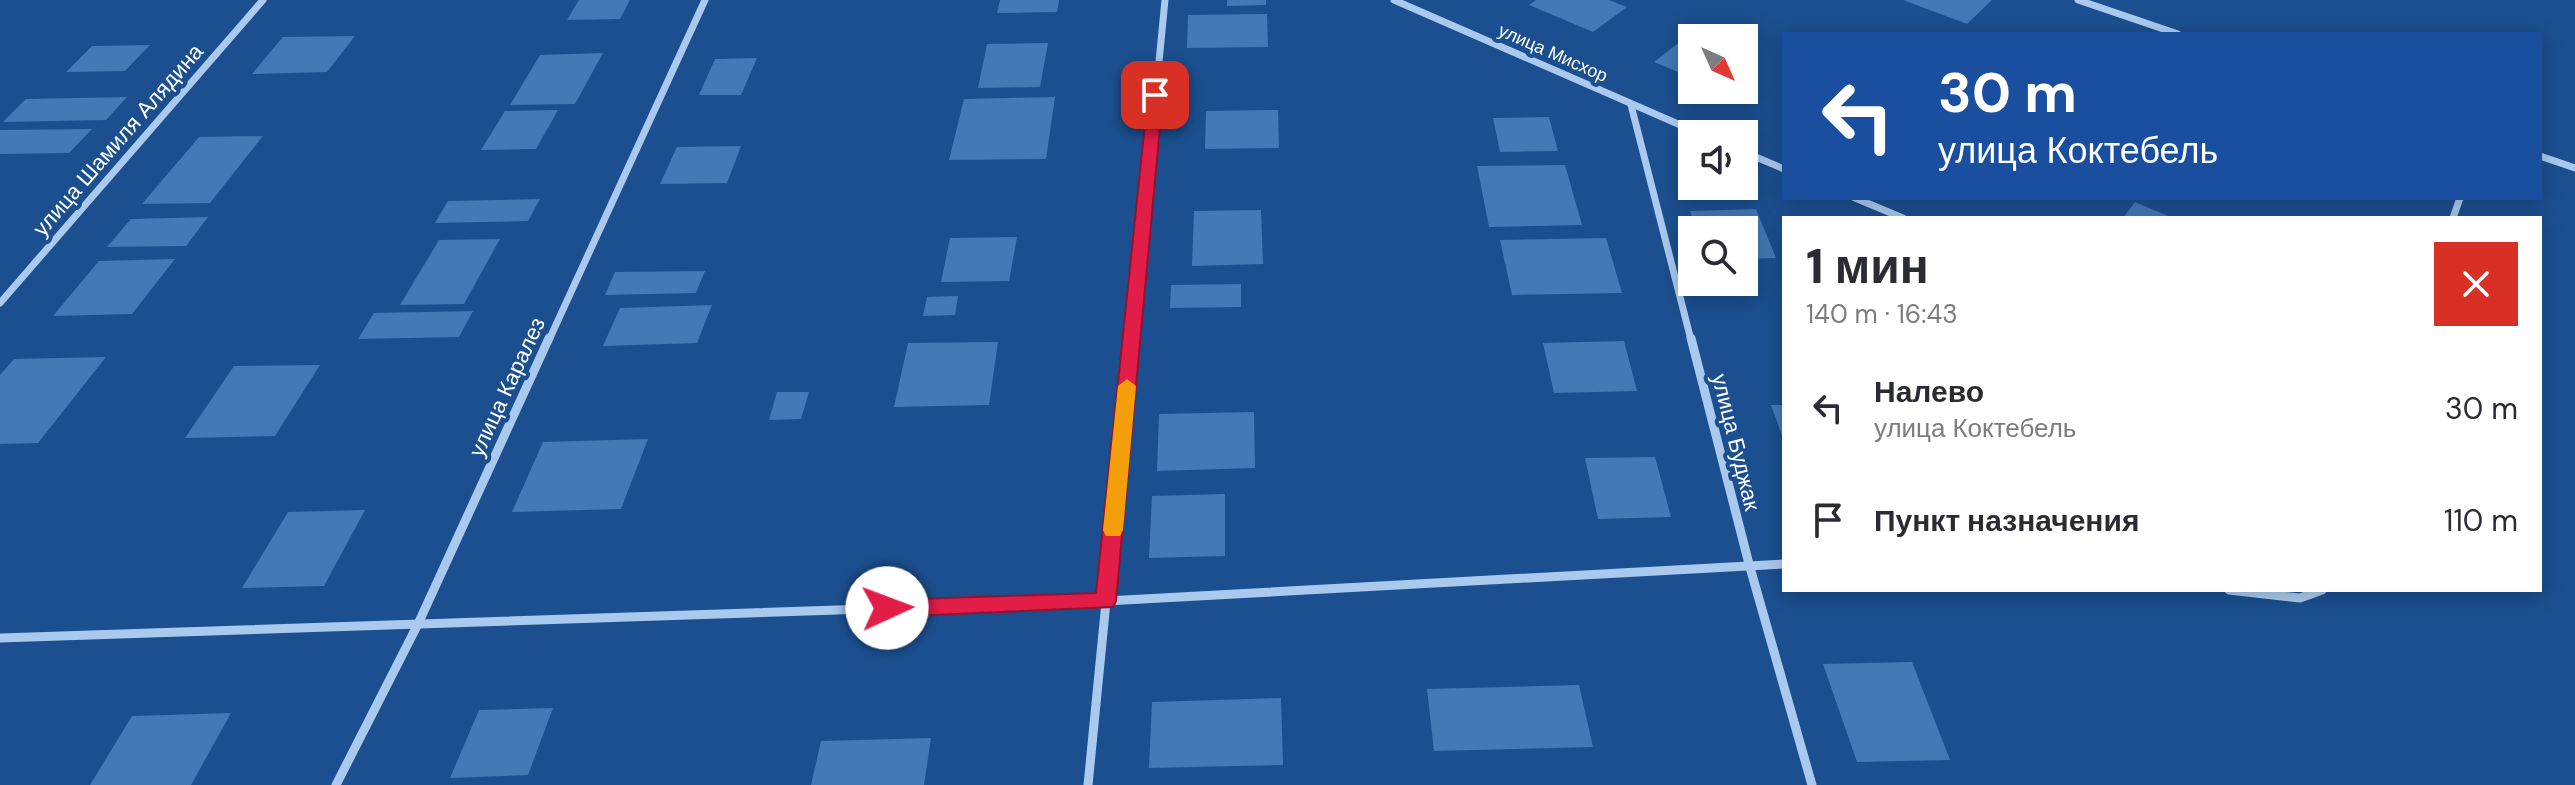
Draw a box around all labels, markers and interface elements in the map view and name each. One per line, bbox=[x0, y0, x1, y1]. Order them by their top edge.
street label: улица Мисхор bbox=[1495, 18, 1611, 88]
north arrow bbox=[1678, 24, 1758, 104]
map controls bbox=[1678, 24, 1758, 296]
street label: улица Шамиля Алядина bbox=[26, 37, 210, 242]
text: 30 m bbox=[1938, 56, 2077, 129]
pin bbox=[1121, 61, 1189, 129]
icon: left bbox=[1806, 64, 1910, 168]
icon: arrive bbox=[1133, 73, 1177, 117]
button: sound bbox=[1678, 120, 1758, 200]
text: улица Коктебель bbox=[1938, 127, 2218, 174]
button: search bbox=[1678, 216, 1758, 296]
text: 1 мин bbox=[1806, 235, 1929, 298]
button: close bbox=[2434, 242, 2518, 326]
text: 140 m · 16:43 bbox=[1806, 297, 1958, 331]
street label: улица Каралез bbox=[462, 313, 552, 461]
street label: улица Буджак bbox=[1705, 371, 1767, 514]
text: Налево bbox=[1874, 372, 1984, 411]
icon: left bbox=[1806, 386, 1850, 430]
text: 30 m bbox=[2445, 389, 2518, 428]
text: улица Коктебель bbox=[1874, 411, 2076, 445]
icon: arrive bbox=[1806, 498, 1850, 542]
text: Пункт назначения bbox=[1874, 501, 2139, 540]
text: 110 m bbox=[2444, 501, 2518, 540]
position arrow bbox=[845, 566, 929, 650]

